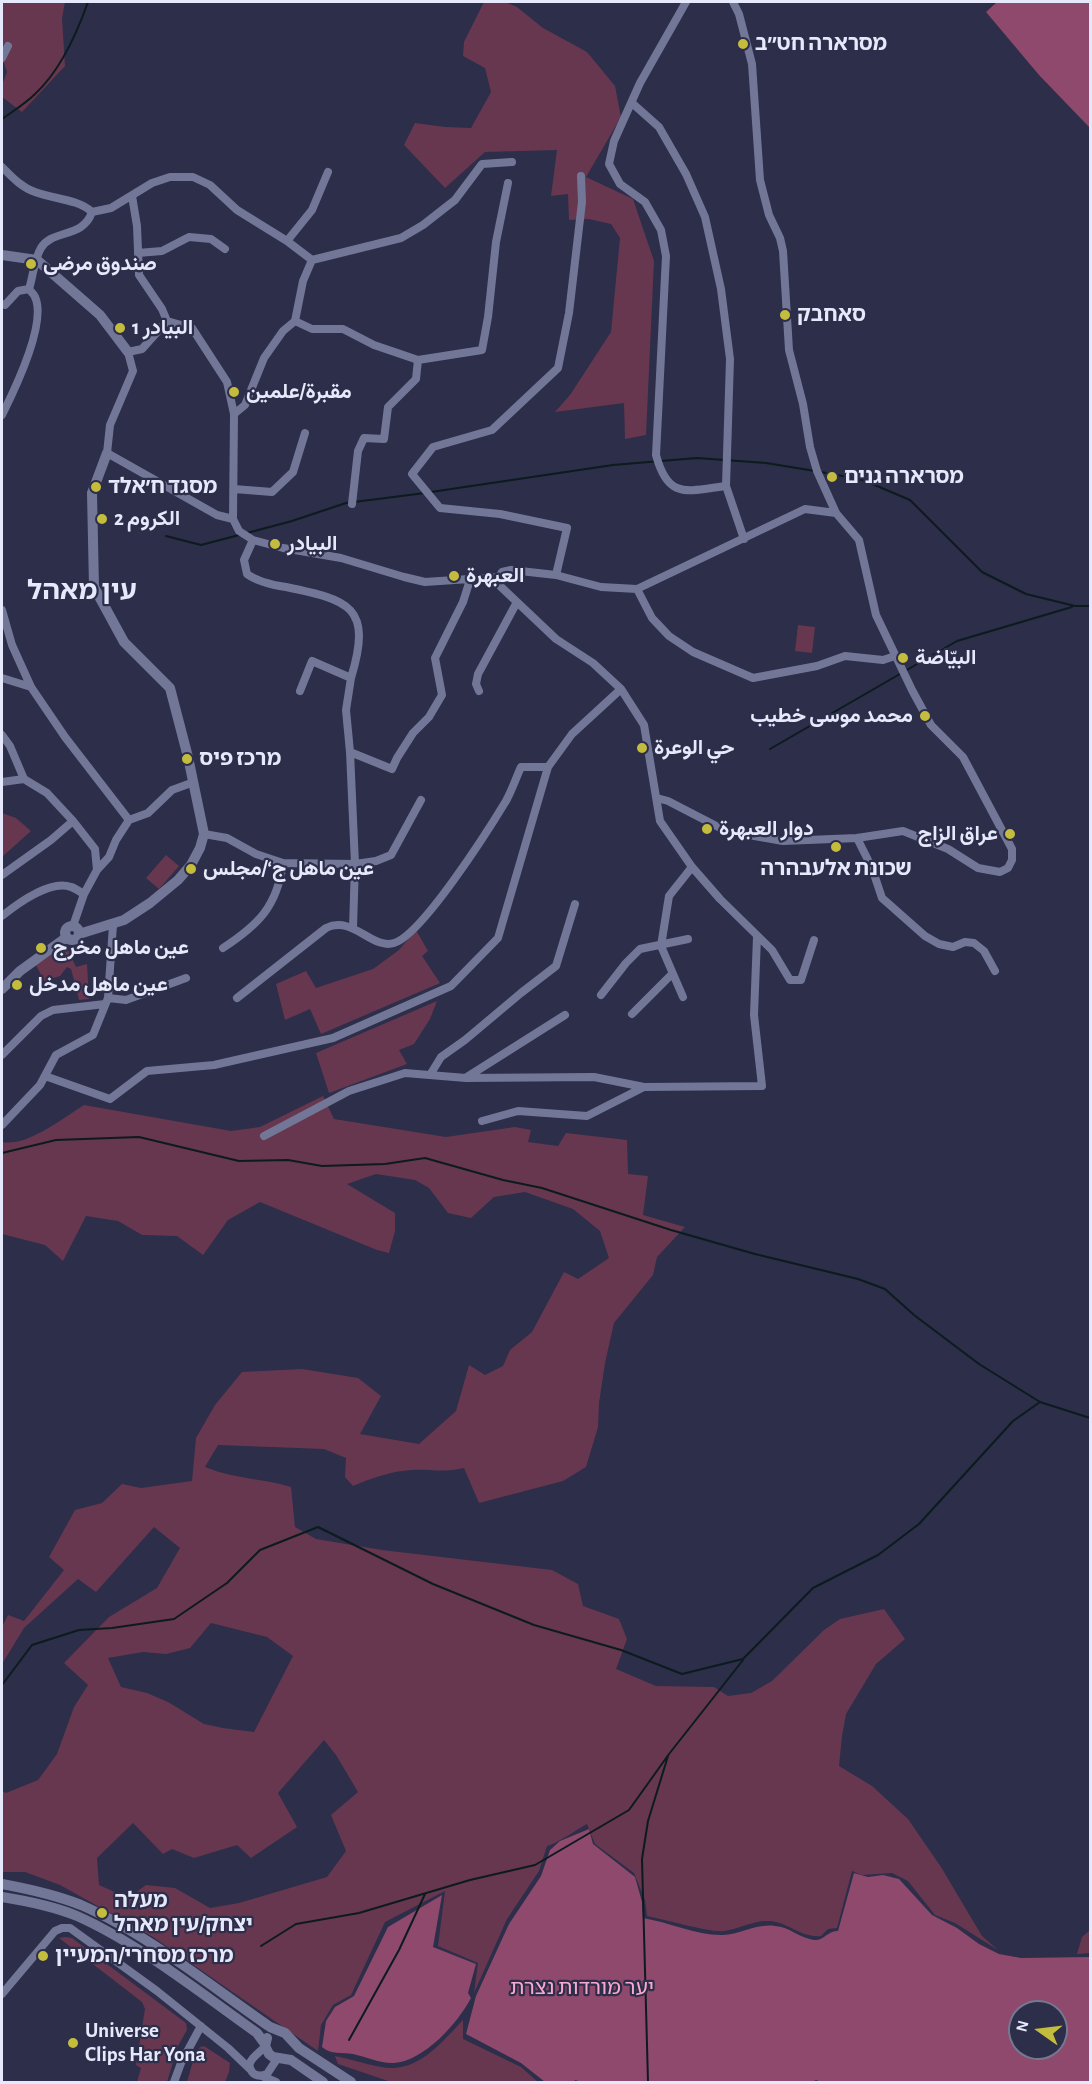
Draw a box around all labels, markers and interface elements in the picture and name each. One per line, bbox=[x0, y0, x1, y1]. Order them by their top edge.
place label: מסרארה חט״ב bbox=[755, 31, 887, 57]
marker: מסרארה חט״ב bbox=[736, 37, 750, 51]
place label: صندوق مرضى bbox=[43, 251, 157, 277]
marker: صندوق مرضى bbox=[24, 257, 38, 271]
place label: סאחבק bbox=[797, 302, 866, 328]
marker: סאחבק bbox=[778, 308, 792, 322]
place label: البيادر 1 bbox=[132, 315, 193, 341]
marker: البيادر 1 bbox=[113, 321, 127, 335]
place label: مقبرة/علمين bbox=[246, 379, 352, 405]
marker: مقبرة/علمين bbox=[227, 385, 241, 399]
place label: מסרארה גנים bbox=[844, 464, 964, 490]
marker: מסרארה גנים bbox=[825, 470, 839, 484]
place label: מסגד ח׳אלד bbox=[108, 474, 217, 500]
marker: מסגד ח׳אלד bbox=[89, 480, 103, 494]
place label: الكروم 2 bbox=[114, 506, 180, 532]
marker: الكروم 2 bbox=[95, 512, 109, 526]
place label: البيادر bbox=[287, 531, 338, 557]
marker: البيادر bbox=[268, 537, 282, 551]
place label: العبهرة bbox=[466, 563, 524, 589]
marker: العبهرة bbox=[447, 569, 461, 583]
district label: עין מאהל bbox=[27, 575, 137, 607]
place label: البيّاضة bbox=[915, 645, 976, 671]
marker: البيّاضة bbox=[896, 651, 910, 665]
place label: محمد موسى خطيب bbox=[750, 703, 913, 729]
marker: محمد موسى خطيب bbox=[918, 709, 932, 723]
place label: حي الوعرة bbox=[654, 735, 735, 761]
marker: حي الوعرة bbox=[635, 741, 649, 755]
place label: מרכז פיס bbox=[199, 746, 281, 772]
marker: מרכז פיס bbox=[180, 752, 194, 766]
place label: دوار العبهرة bbox=[719, 816, 814, 842]
place label: عراق الزاج bbox=[918, 821, 998, 847]
marker: دوار العبهرة bbox=[700, 822, 714, 836]
marker: عراق الزاج bbox=[1003, 827, 1017, 841]
marker: שכונת אלעבהרה bbox=[829, 840, 843, 854]
place label: عين ماهل ج‘/مجلس bbox=[203, 856, 374, 882]
place label: שכונת אלעבהרה bbox=[760, 856, 912, 882]
marker: عين ماهل ج‘/مجلس bbox=[184, 862, 198, 876]
place label: عين ماهل مخرج bbox=[53, 935, 189, 961]
marker: عين ماهل مخرج bbox=[34, 941, 48, 955]
place label: عين ماهل مدخل bbox=[29, 972, 168, 998]
marker: عين ماهل مدخل bbox=[10, 978, 24, 992]
place label: מעלה יצחק/עין מאהל bbox=[114, 1888, 253, 1938]
marker: מעלה יצחק/עין מאהל bbox=[95, 1906, 109, 1920]
place label: מרכז מסחרי/המעיין bbox=[55, 1943, 233, 1969]
marker: מרכז מסחרי/המעיין bbox=[36, 1949, 50, 1963]
park label: יער מורדות נצרת bbox=[510, 1975, 654, 2001]
north arrow bbox=[1008, 2000, 1068, 2060]
place label: Universe Clips Har Yona bbox=[85, 2018, 205, 2068]
text: N bbox=[1013, 2019, 1032, 2033]
marker: Universe Clips Har Yona bbox=[66, 2036, 80, 2050]

